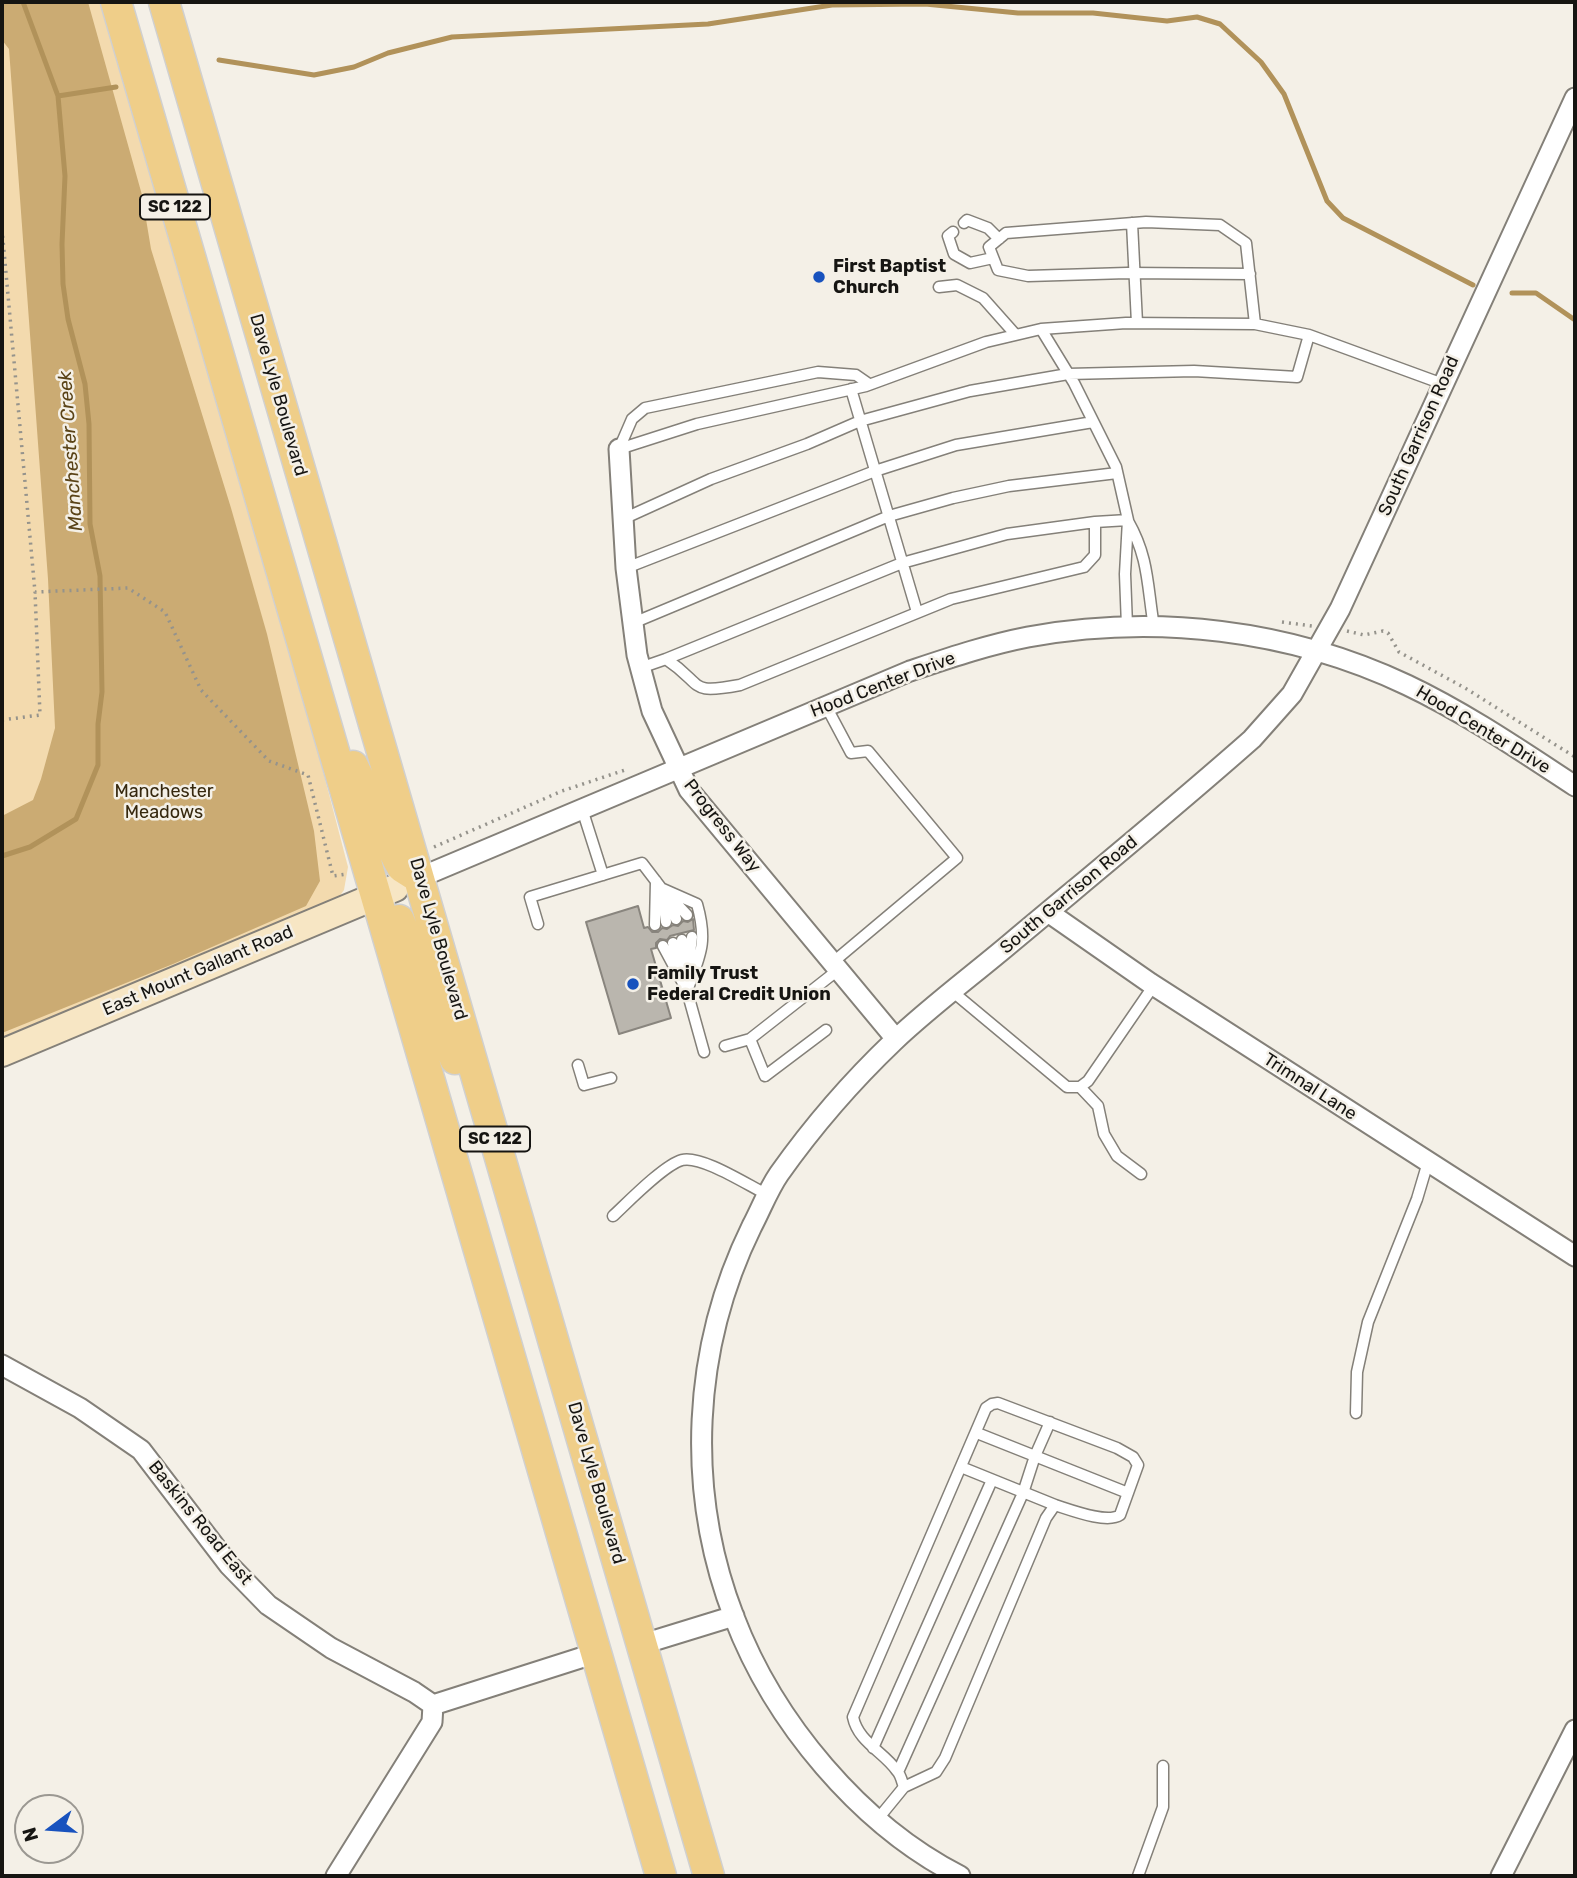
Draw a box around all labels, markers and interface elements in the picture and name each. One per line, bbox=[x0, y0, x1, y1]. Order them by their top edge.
road number: SC 122 bbox=[140, 195, 210, 220]
place label: First Baptist Church bbox=[833, 256, 946, 298]
marker: First Baptist Church bbox=[811, 269, 827, 285]
street label: Dave Lyle Boulevard bbox=[245, 311, 311, 479]
street label: South Garrison Road bbox=[1374, 353, 1464, 519]
water label: Manchester Creek bbox=[54, 370, 88, 532]
street label: Hood Center Drive bbox=[808, 647, 958, 723]
street label: Hood Center Drive bbox=[1412, 681, 1554, 779]
street label: Progress Way bbox=[679, 775, 765, 877]
park label: Manchester Meadows bbox=[114, 781, 214, 824]
street label: South Garrison Road bbox=[996, 831, 1142, 959]
street label: Dave Lyle Boulevard bbox=[405, 855, 471, 1023]
street label: East Mount Gallant Road bbox=[99, 921, 297, 1021]
place label: Family Trust Federal Credit Union bbox=[647, 963, 831, 1006]
marker: Family Trust Federal Credit Union bbox=[625, 976, 641, 992]
street label: Trimnal Lane bbox=[1259, 1049, 1361, 1125]
road number: SC 122 bbox=[460, 1126, 530, 1152]
street label: Dave Lyle Boulevard bbox=[563, 1399, 629, 1567]
street label: Baskins Road East bbox=[143, 1457, 257, 1589]
north arrow bbox=[14, 1794, 84, 1864]
text: N bbox=[17, 1825, 43, 1844]

